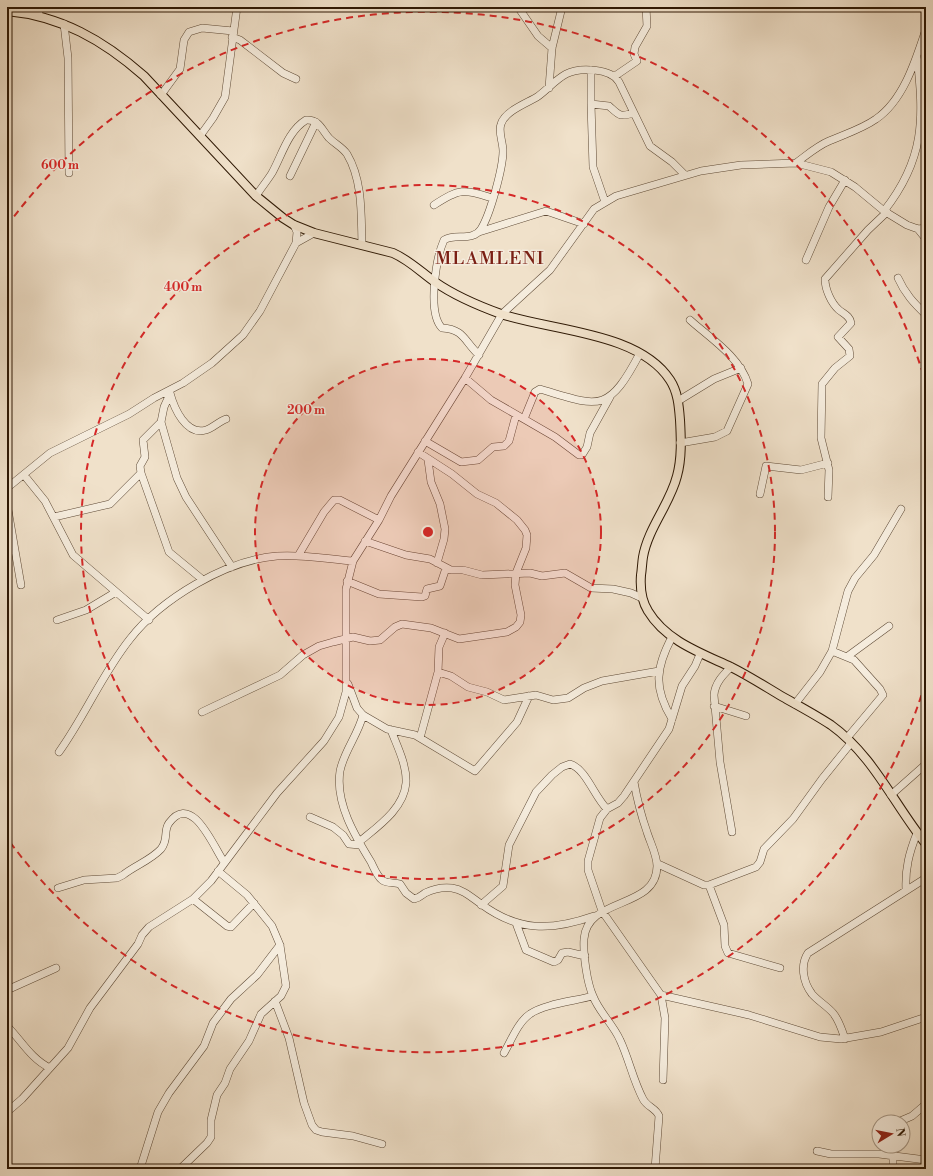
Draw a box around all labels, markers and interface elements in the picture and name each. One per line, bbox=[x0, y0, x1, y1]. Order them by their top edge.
text: 600 m bbox=[41, 158, 79, 173]
district label: MLAMLENI bbox=[435, 247, 545, 270]
text: 400 m bbox=[164, 280, 202, 295]
text: 200 m bbox=[287, 403, 325, 418]
centre of rings bbox=[421, 525, 435, 539]
north arrow bbox=[871, 1114, 911, 1154]
text: N bbox=[892, 1127, 908, 1138]

